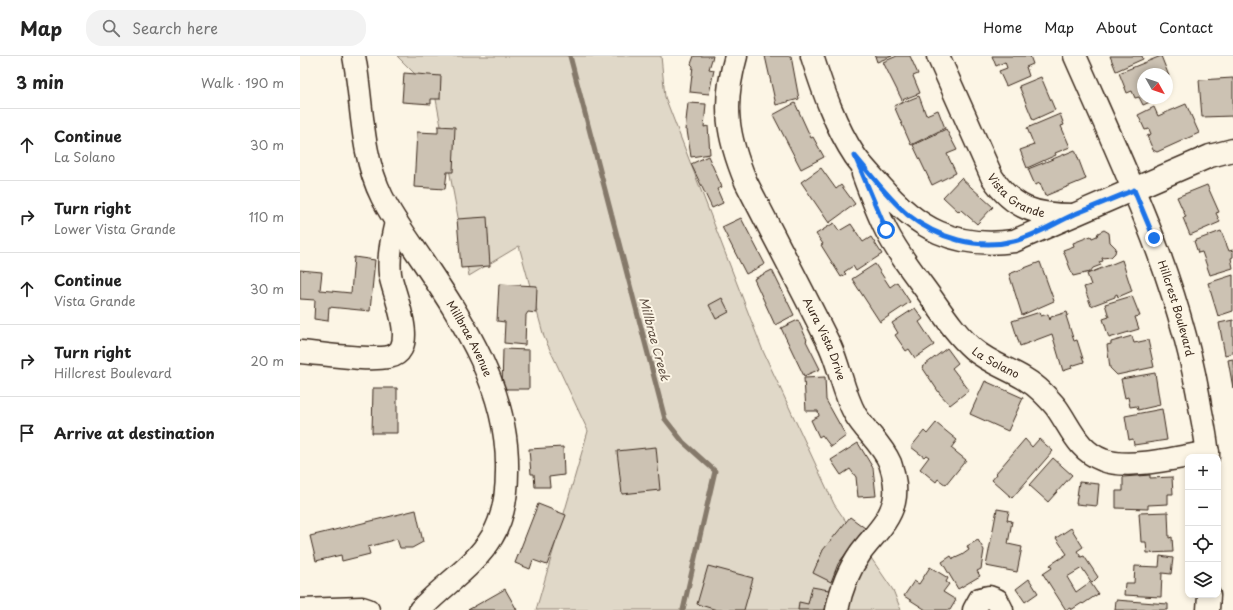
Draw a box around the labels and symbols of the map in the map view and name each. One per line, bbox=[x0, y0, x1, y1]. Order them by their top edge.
north arrow bbox=[1137, 68, 1173, 104]
street label: Vista Grande bbox=[984, 170, 1046, 221]
route start bbox=[877, 221, 895, 239]
route end bbox=[1145, 229, 1163, 247]
street label: Hillcrest Boulevard bbox=[1154, 258, 1199, 358]
street label: Aura Vista Drive bbox=[799, 294, 850, 382]
water label: Millbrae Creek bbox=[635, 295, 675, 383]
street label: Millbrae Avenue bbox=[443, 297, 497, 379]
street label: La Solano bbox=[969, 342, 1023, 382]

